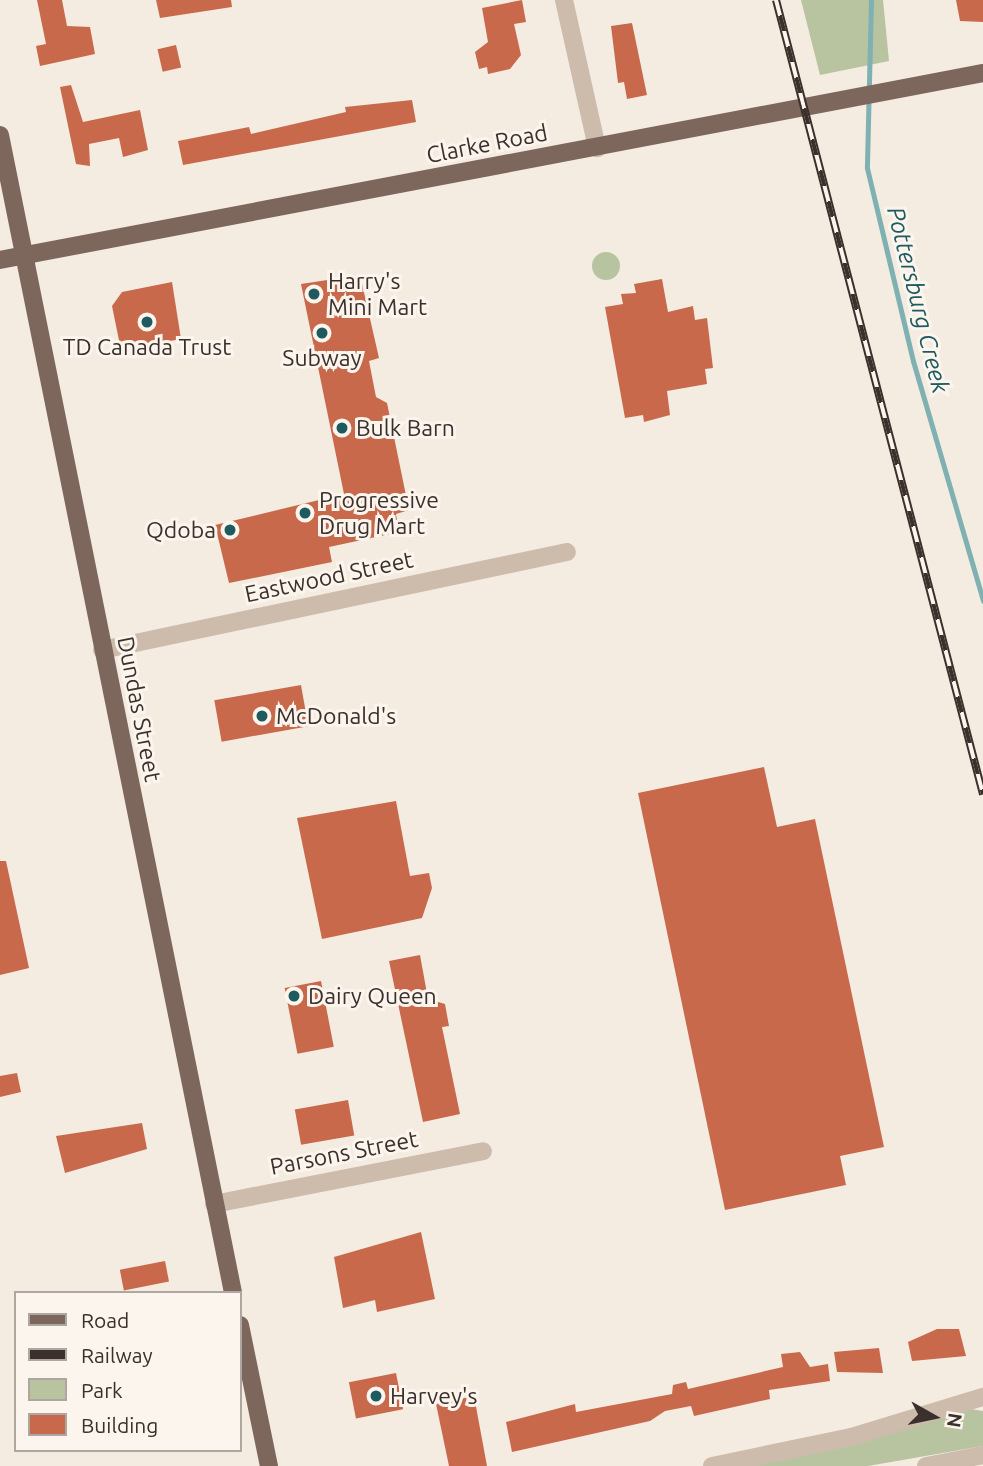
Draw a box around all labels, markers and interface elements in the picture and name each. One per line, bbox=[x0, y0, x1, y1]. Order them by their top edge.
street label: Clarke Road bbox=[424, 119, 550, 169]
water label: Pottersburg Creek bbox=[881, 204, 955, 396]
place label: Harry's Mini Mart bbox=[328, 267, 427, 321]
marker: Harry's Mini Mart bbox=[306, 286, 322, 302]
marker: TD Canada Trust bbox=[139, 314, 155, 330]
marker: Subway bbox=[314, 325, 330, 341]
place label: TD Canada Trust bbox=[63, 333, 231, 361]
place label: Subway bbox=[282, 344, 362, 372]
place label: Bulk Barn bbox=[356, 414, 455, 442]
marker: Bulk Barn bbox=[334, 420, 350, 436]
place label: Progressive Drug Mart bbox=[319, 486, 439, 540]
marker: Progressive Drug Mart bbox=[297, 505, 313, 521]
place label: Qdoba bbox=[146, 516, 216, 544]
marker: Qdoba bbox=[222, 522, 238, 538]
street label: Eastwood Street bbox=[242, 546, 416, 608]
street label: Dundas Street bbox=[111, 634, 167, 784]
place label: McDonald's bbox=[276, 702, 396, 730]
marker: McDonald's bbox=[254, 708, 270, 724]
place label: Dairy Queen bbox=[308, 982, 437, 1010]
marker: Dairy Queen bbox=[286, 988, 302, 1004]
street label: Parsons Street bbox=[268, 1125, 420, 1181]
legend bbox=[14, 1291, 242, 1452]
text: Road bbox=[81, 1308, 129, 1332]
text: Railway bbox=[81, 1343, 153, 1367]
text: Park bbox=[81, 1378, 123, 1402]
place label: Harvey's bbox=[390, 1382, 478, 1410]
north arrow bbox=[899, 1382, 969, 1452]
marker: Harvey's bbox=[368, 1388, 384, 1404]
text: N bbox=[943, 1412, 967, 1429]
text: Building bbox=[81, 1413, 158, 1437]

